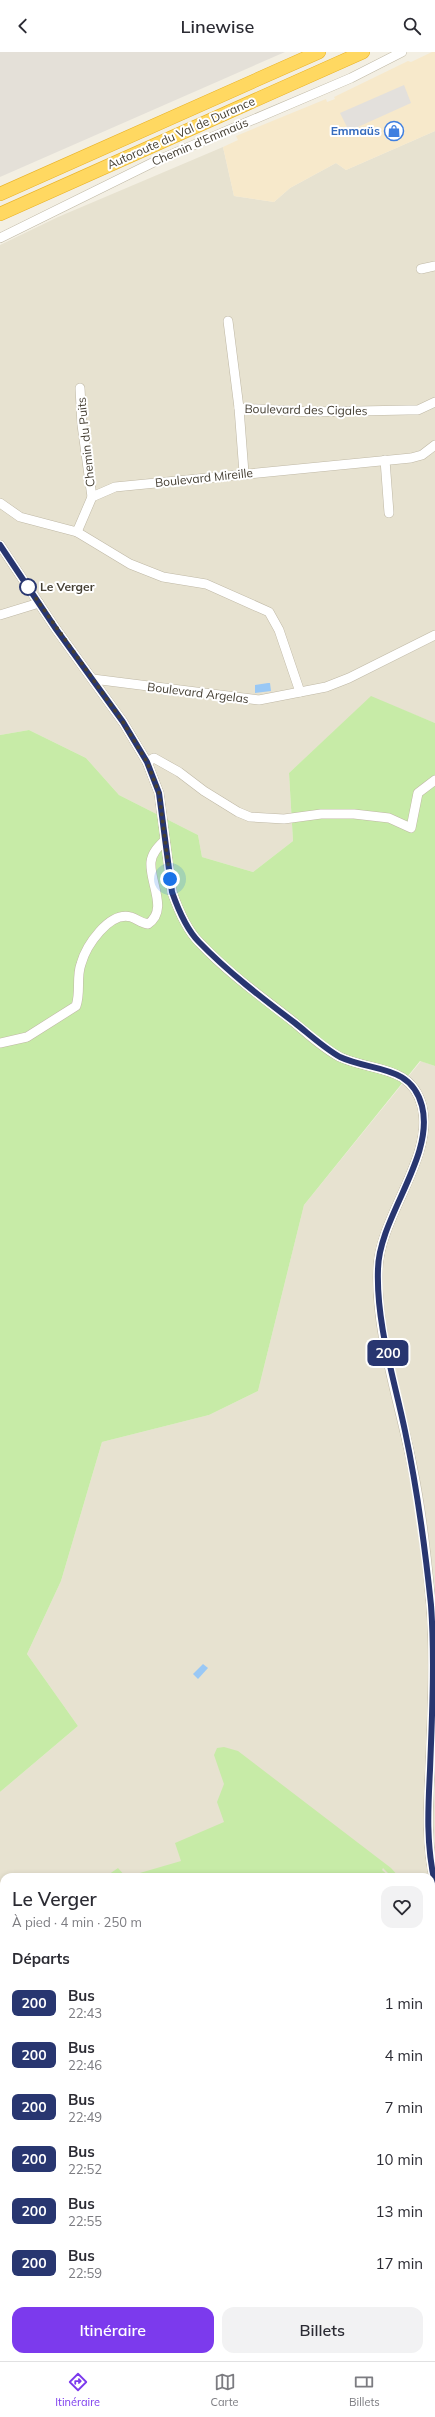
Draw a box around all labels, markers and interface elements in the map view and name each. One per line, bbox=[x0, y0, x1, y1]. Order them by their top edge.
icon: back bbox=[12, 15, 34, 37]
text: Linewise bbox=[181, 15, 254, 38]
icon: search bbox=[401, 15, 423, 37]
street label: Autoroute du Val de Durance bbox=[104, 93, 257, 172]
street label: Chemin d'Emmaüs bbox=[149, 114, 250, 169]
shop icon: Emmaüs bbox=[383, 120, 405, 142]
place label: Emmaüs bbox=[331, 123, 380, 138]
street label: Chemin du Puits bbox=[73, 396, 98, 488]
street label: Boulevard des Cigales bbox=[244, 401, 368, 418]
street label: Boulevard Mireille bbox=[154, 465, 254, 490]
marker: Le Verger bbox=[19, 578, 37, 596]
place label: Le Verger bbox=[40, 579, 95, 594]
street label: Boulevard Argelas bbox=[146, 679, 250, 706]
your location bbox=[160, 869, 180, 889]
line badge: 200 bbox=[365, 1340, 411, 1366]
text: 200 bbox=[375, 1344, 401, 1362]
button: heart bbox=[381, 1886, 423, 1928]
text: Le Verger bbox=[12, 1887, 97, 1911]
text: À pied · 4 min · 250 m bbox=[12, 1914, 142, 1930]
text: Départs bbox=[12, 1949, 70, 1968]
text: Bus bbox=[68, 1986, 95, 2005]
text: 200 bbox=[21, 1994, 47, 2012]
text: 1 min bbox=[385, 1994, 423, 2013]
text: 22:43 bbox=[68, 2005, 102, 2021]
text: Bus bbox=[68, 2038, 95, 2057]
text: 200 bbox=[21, 2046, 47, 2064]
text: 4 min bbox=[385, 2046, 423, 2065]
text: 22:46 bbox=[68, 2057, 102, 2073]
text: Bus bbox=[68, 2090, 95, 2109]
text: 200 bbox=[21, 2098, 47, 2116]
text: 7 min bbox=[385, 2098, 423, 2117]
text: 22:49 bbox=[68, 2109, 102, 2125]
text: Bus bbox=[68, 2142, 95, 2161]
text: 200 bbox=[21, 2150, 47, 2168]
text: 10 min bbox=[376, 2150, 423, 2169]
text: 22:52 bbox=[68, 2161, 102, 2177]
text: Bus bbox=[68, 2194, 95, 2213]
text: 200 bbox=[21, 2202, 47, 2220]
text: 13 min bbox=[376, 2202, 423, 2221]
text: 22:55 bbox=[68, 2213, 102, 2229]
text: Bus bbox=[68, 2246, 95, 2265]
text: 200 bbox=[21, 2254, 47, 2272]
text: 17 min bbox=[376, 2254, 423, 2273]
text: 22:59 bbox=[68, 2265, 102, 2281]
button: Itinéraire bbox=[12, 2307, 214, 2353]
button: Billets bbox=[222, 2307, 423, 2353]
tab: Itinéraire bbox=[55, 2371, 100, 2409]
tab: Carte bbox=[211, 2371, 239, 2409]
tab: Billets bbox=[349, 2371, 380, 2409]

